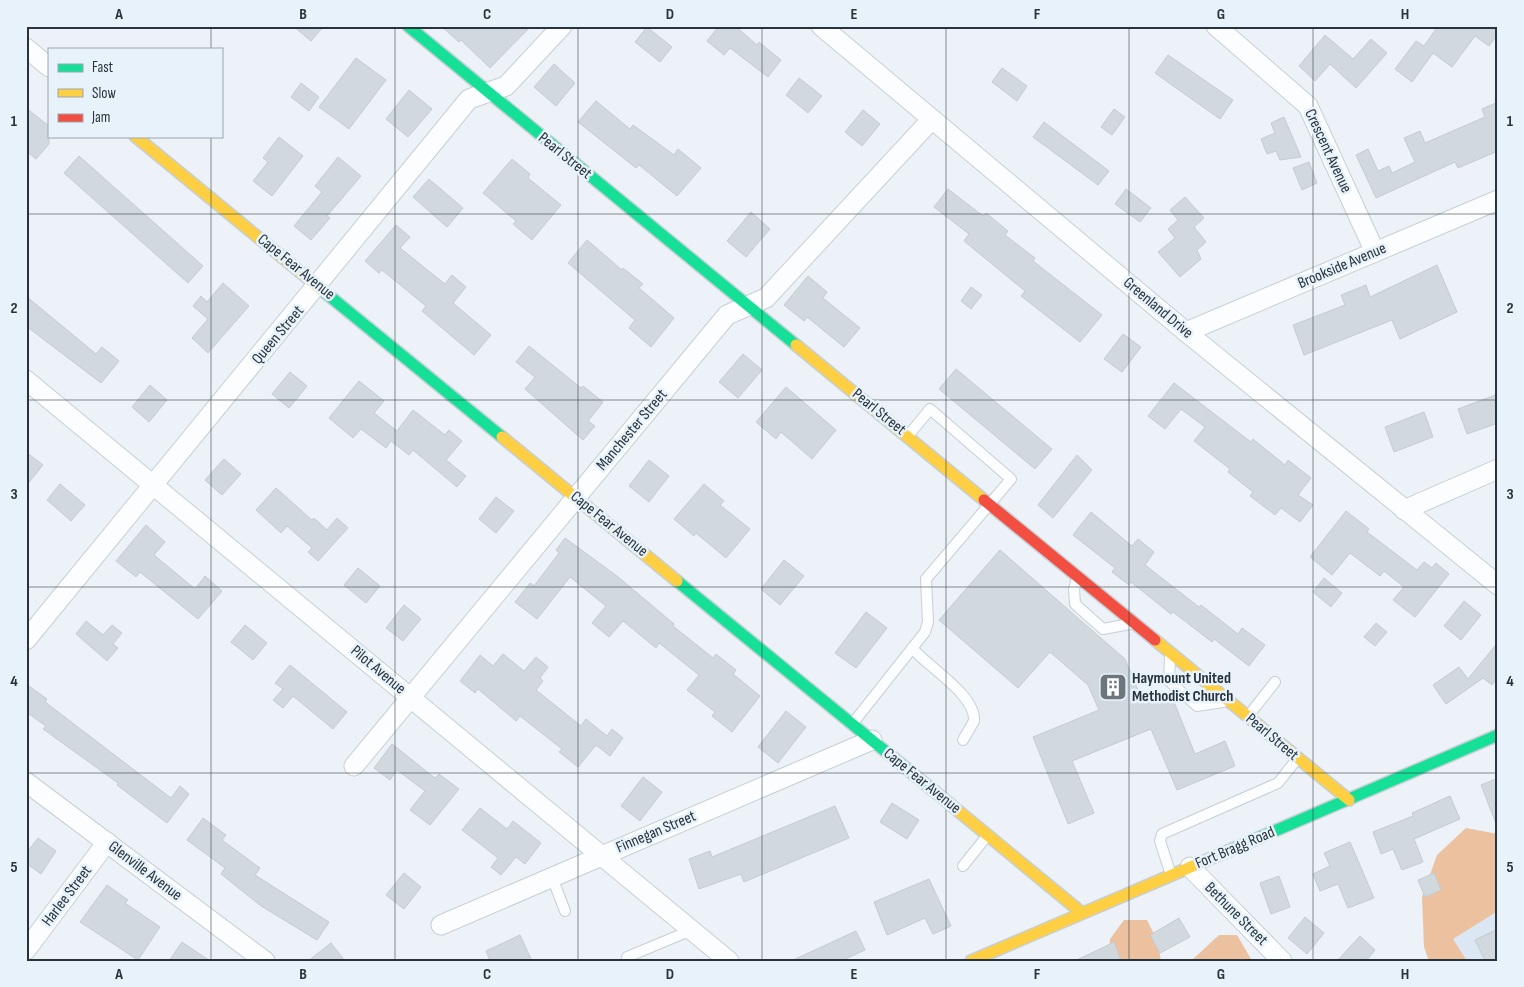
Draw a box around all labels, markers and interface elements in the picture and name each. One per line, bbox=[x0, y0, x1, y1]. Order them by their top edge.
text: A bbox=[114, 5, 123, 24]
text: B bbox=[299, 5, 307, 24]
text: C bbox=[483, 5, 491, 24]
text: D bbox=[666, 5, 674, 24]
text: E bbox=[851, 5, 858, 24]
text: F bbox=[1034, 5, 1041, 24]
text: G bbox=[1217, 5, 1225, 24]
text: H bbox=[1401, 5, 1409, 24]
legend bbox=[48, 48, 222, 138]
text: Fast bbox=[92, 58, 114, 77]
text: Slow bbox=[92, 84, 116, 103]
street label: Crescent Avenue bbox=[1300, 106, 1356, 196]
text: Jam bbox=[91, 108, 110, 127]
text: 1 bbox=[11, 112, 18, 131]
text: 1 bbox=[1507, 112, 1514, 131]
street label: Pearl Street bbox=[534, 129, 596, 183]
street label: Cape Fear Avenue bbox=[254, 230, 338, 304]
street label: Brookside Avenue bbox=[1295, 239, 1389, 293]
street label: Greenland Drive bbox=[1119, 273, 1197, 343]
text: 2 bbox=[10, 299, 18, 318]
text: 2 bbox=[1506, 299, 1514, 318]
street label: Queen Street bbox=[248, 302, 308, 368]
street label: Manchester Street bbox=[593, 385, 671, 474]
street label: Pearl Street bbox=[848, 385, 910, 439]
text: 3 bbox=[10, 485, 18, 504]
text: 3 bbox=[1506, 485, 1514, 504]
street label: Cape Fear Avenue bbox=[567, 487, 651, 561]
street label: Pilot Avenue bbox=[347, 642, 409, 698]
place label: Haymount United Methodist Church bbox=[1132, 669, 1233, 706]
text: 4 bbox=[10, 672, 18, 691]
building icon: Haymount United Methodist Church bbox=[1098, 672, 1128, 702]
text: 4 bbox=[1506, 672, 1514, 691]
street label: Pearl Street bbox=[1242, 709, 1302, 765]
street label: Cape Fear Avenue bbox=[880, 744, 964, 818]
street label: Finnegan Street bbox=[613, 807, 699, 857]
street label: Fort Bragg Road bbox=[1192, 823, 1278, 873]
street label: Glenville Avenue bbox=[104, 837, 186, 905]
text: 5 bbox=[10, 858, 18, 877]
text: 5 bbox=[1506, 858, 1514, 877]
street label: Harlee Street bbox=[38, 862, 96, 930]
street label: Bethune Street bbox=[1200, 878, 1272, 950]
text: A bbox=[114, 965, 123, 984]
text: B bbox=[299, 965, 307, 984]
text: C bbox=[483, 965, 491, 984]
text: D bbox=[666, 965, 674, 984]
text: E bbox=[851, 965, 858, 984]
text: F bbox=[1034, 965, 1041, 984]
text: G bbox=[1217, 965, 1225, 984]
text: H bbox=[1401, 965, 1409, 984]

